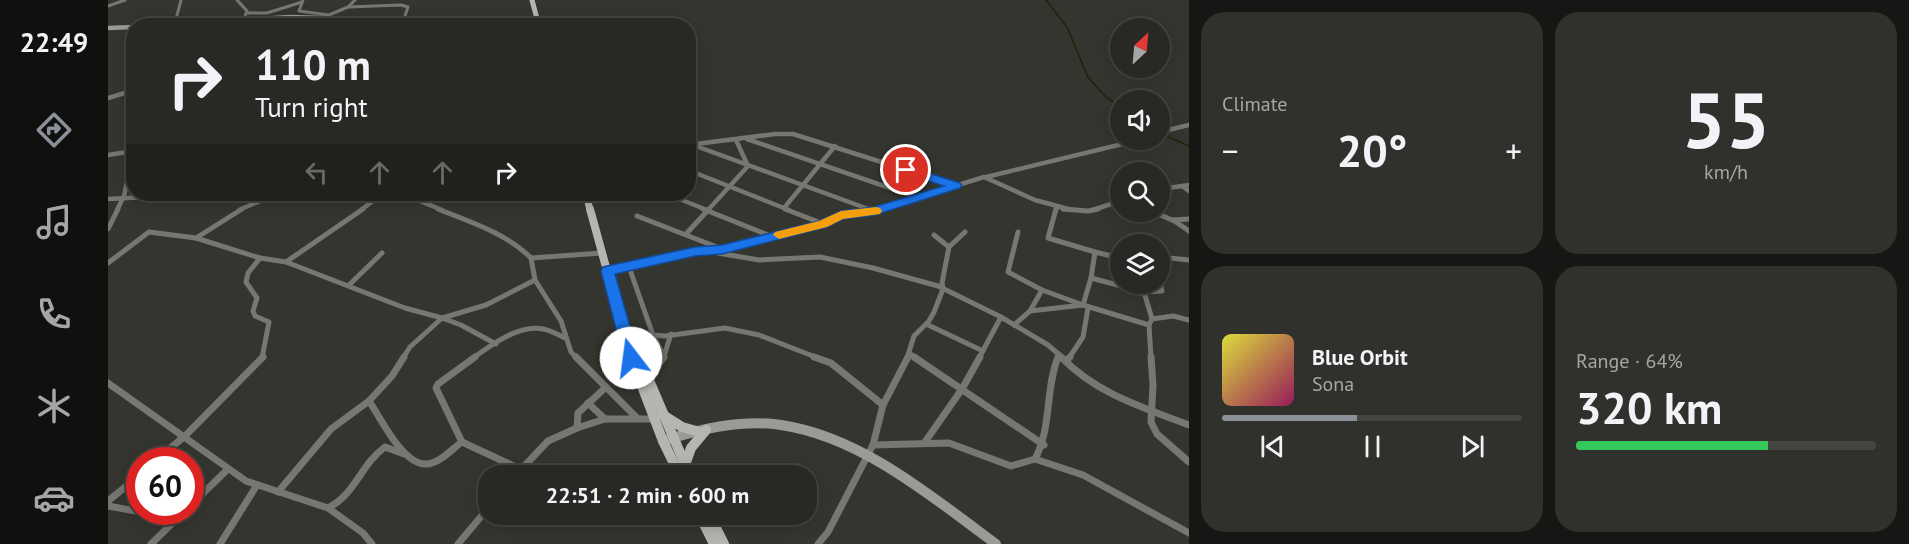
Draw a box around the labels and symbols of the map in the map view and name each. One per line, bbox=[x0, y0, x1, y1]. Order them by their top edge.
north arrow bbox=[1110, 18, 1170, 78]
pin bbox=[880, 144, 931, 195]
position arrow bbox=[599, 326, 663, 390]
speed limit sign: 60 bbox=[126, 447, 204, 525]

